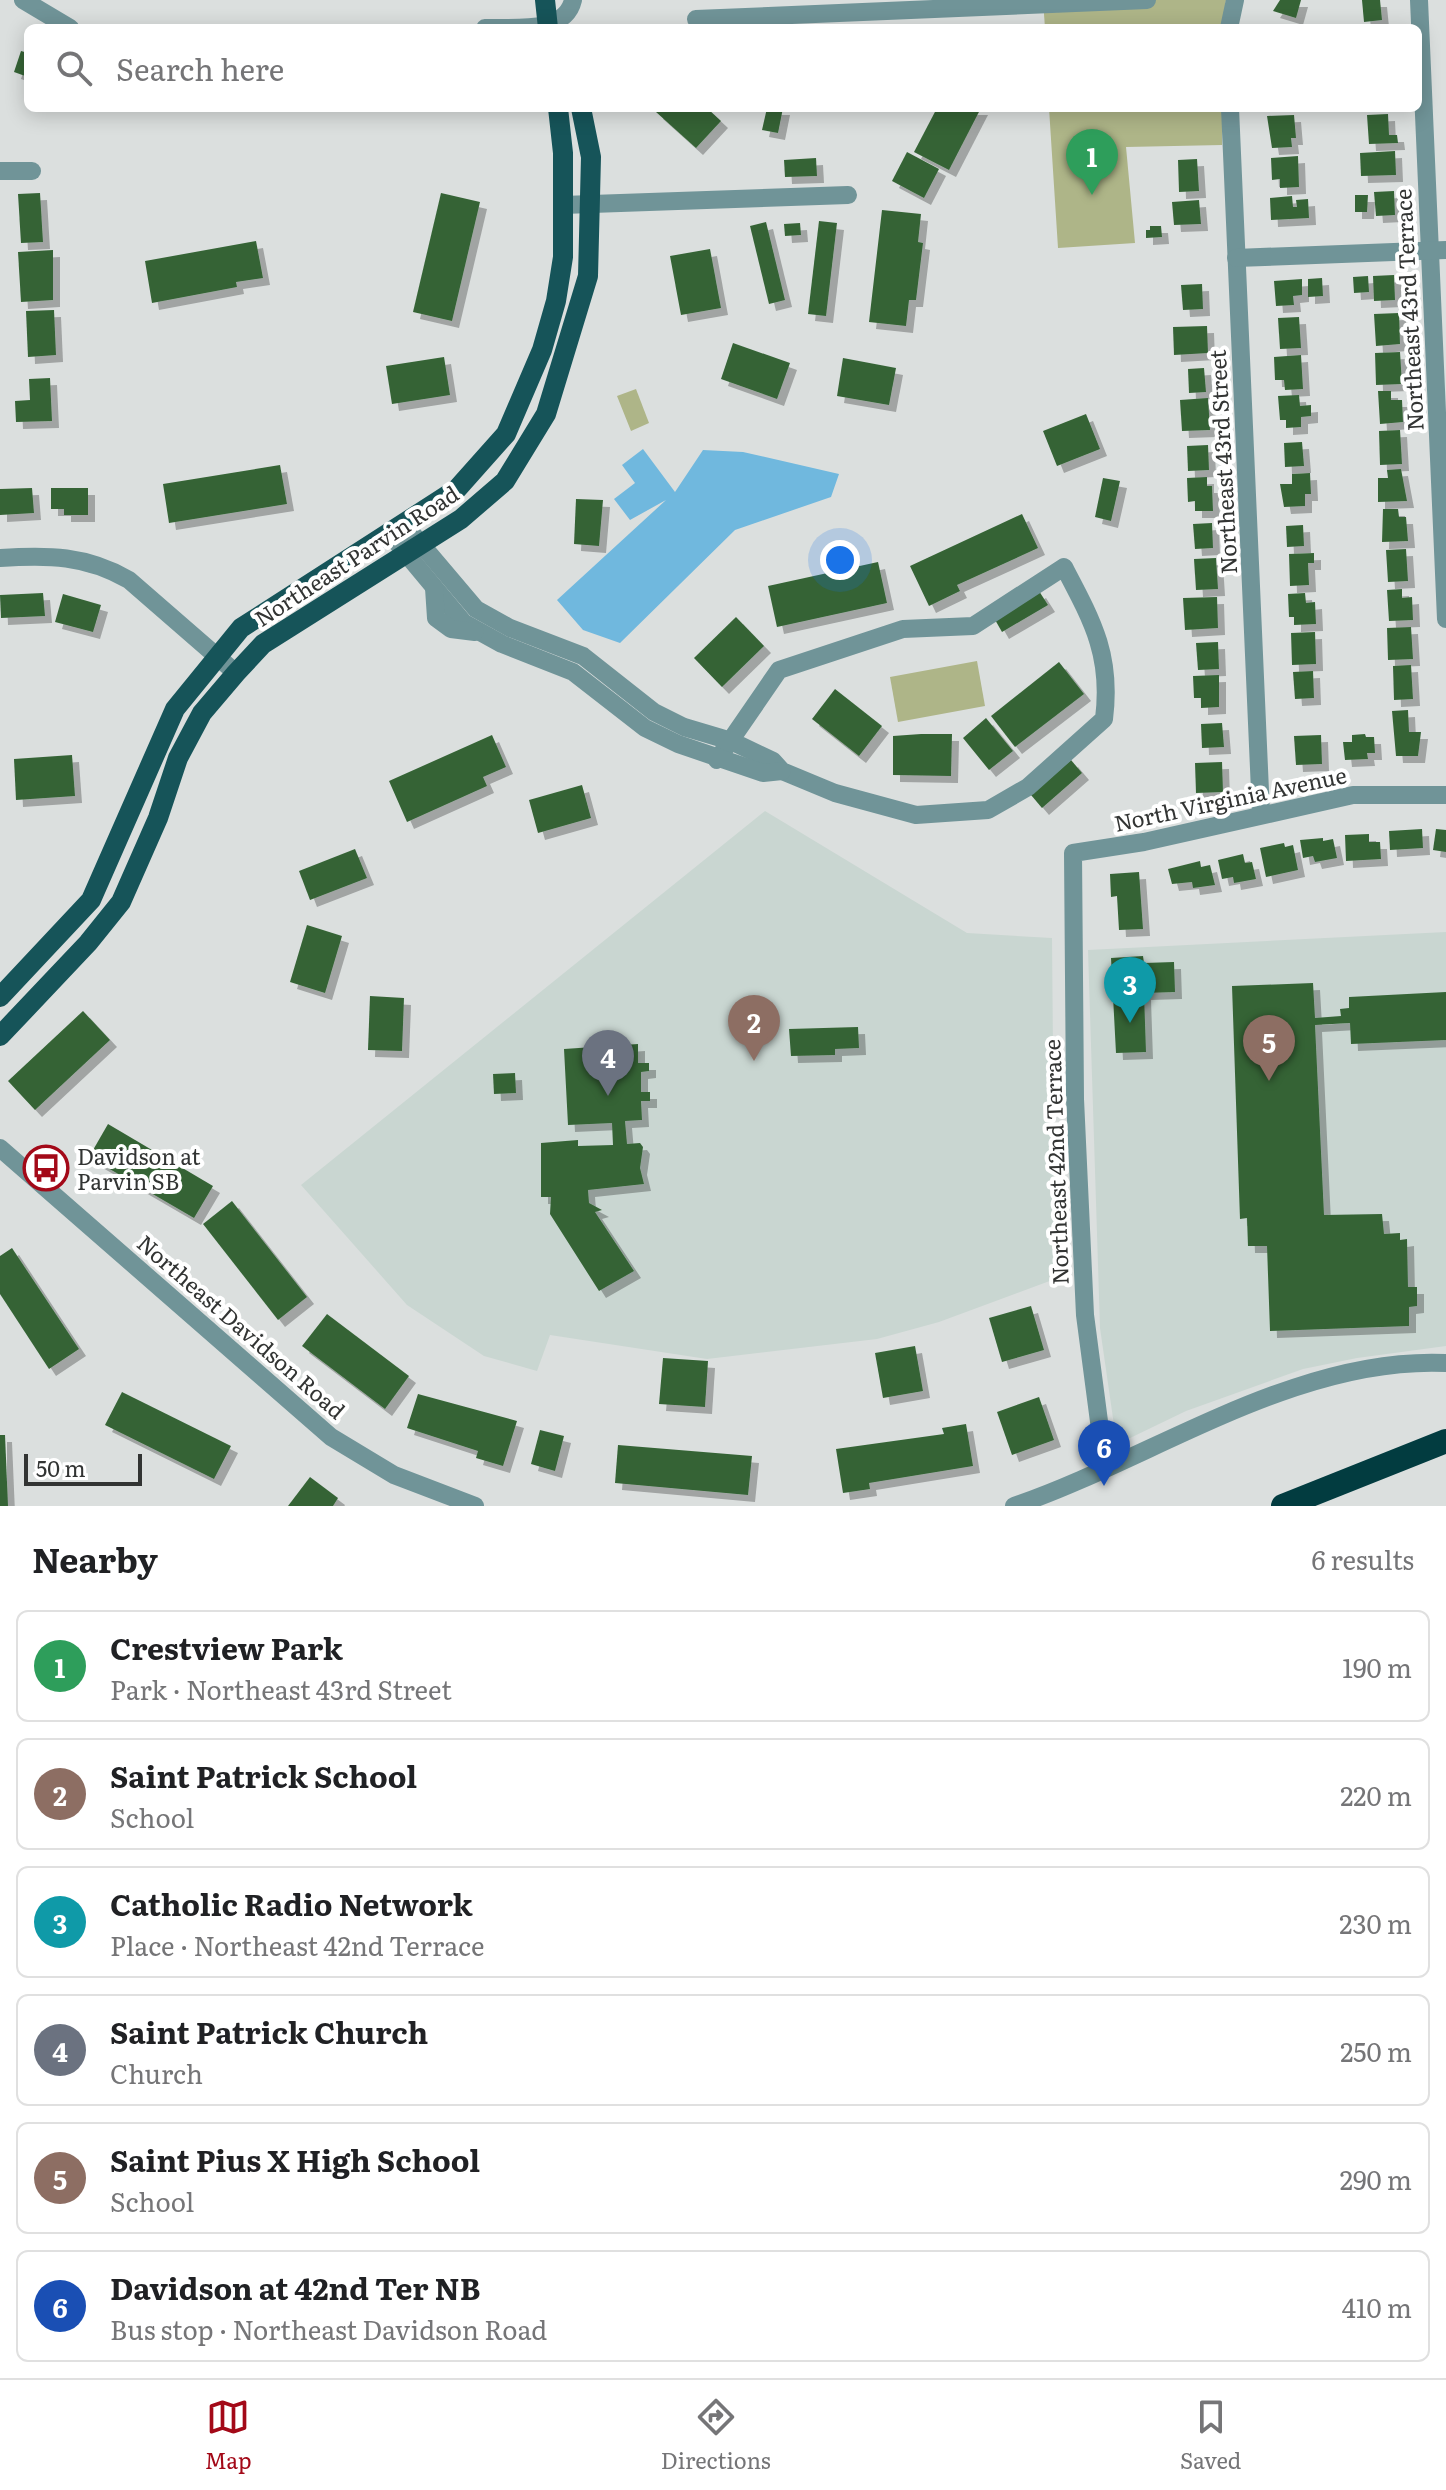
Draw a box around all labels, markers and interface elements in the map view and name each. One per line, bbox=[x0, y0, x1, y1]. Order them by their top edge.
search box bbox=[24, 24, 1422, 112]
icon: search bbox=[52, 46, 96, 90]
text: Search here bbox=[116, 46, 284, 90]
pin: 1 bbox=[1066, 129, 1118, 195]
street label: Northeast 43rd Terrace bbox=[1385, 188, 1431, 432]
street label: Northeast 43rd Street bbox=[1200, 349, 1244, 575]
street label: Northeast Parvin Road bbox=[247, 476, 465, 634]
your location bbox=[820, 540, 860, 580]
street label: North Virginia Avenue bbox=[1111, 757, 1349, 839]
pin: 3 bbox=[1104, 957, 1156, 1023]
pin: 2 bbox=[728, 995, 780, 1061]
pin: 5 bbox=[1243, 1015, 1295, 1081]
pin: 4 bbox=[582, 1030, 634, 1096]
street label: Northeast 42nd Terrace bbox=[1034, 1038, 1076, 1286]
place label: Davidson at Parvin SB bbox=[77, 1139, 200, 1197]
bus stop icon: Davidson at Parvin SB bbox=[22, 1144, 70, 1192]
street label: Northeast Davidson Road bbox=[131, 1226, 353, 1426]
pin: 6 bbox=[1078, 1420, 1130, 1486]
scale bar bbox=[24, 1450, 142, 1486]
text: 50 m bbox=[36, 1451, 86, 1484]
text: Nearby bbox=[32, 1533, 158, 1583]
text: 6 results bbox=[1311, 1539, 1414, 1578]
text: Crestview Park bbox=[110, 1625, 343, 1669]
text: 1 bbox=[55, 1647, 65, 1686]
text: 190 m bbox=[1342, 1647, 1412, 1686]
text: Park · Northeast 43rd Street bbox=[110, 1669, 452, 1708]
text: Saint Patrick School bbox=[110, 1753, 417, 1797]
text: 2 bbox=[53, 1775, 67, 1814]
text: 220 m bbox=[1340, 1775, 1412, 1814]
text: School bbox=[110, 1797, 194, 1836]
text: Catholic Radio Network bbox=[110, 1881, 473, 1925]
text: 3 bbox=[53, 1903, 67, 1942]
text: 230 m bbox=[1339, 1903, 1412, 1942]
text: Place · Northeast 42nd Terrace bbox=[110, 1925, 484, 1964]
text: Saint Patrick Church bbox=[110, 2009, 428, 2053]
text: 4 bbox=[52, 2031, 68, 2070]
text: 250 m bbox=[1340, 2031, 1412, 2070]
text: Church bbox=[110, 2053, 203, 2092]
text: Saint Pius X High School bbox=[110, 2137, 480, 2181]
text: 5 bbox=[53, 2159, 67, 2198]
text: 290 m bbox=[1340, 2159, 1412, 2198]
text: School bbox=[110, 2181, 194, 2220]
text: Davidson at 42nd Ter NB bbox=[110, 2265, 480, 2309]
text: 6 bbox=[52, 2287, 68, 2326]
text: 410 m bbox=[1342, 2287, 1412, 2326]
text: Bus stop · Northeast Davidson Road bbox=[110, 2309, 547, 2348]
tab: Map bbox=[205, 2395, 252, 2476]
tab: Directions bbox=[661, 2395, 771, 2476]
tab: Saved bbox=[1180, 2395, 1241, 2476]

